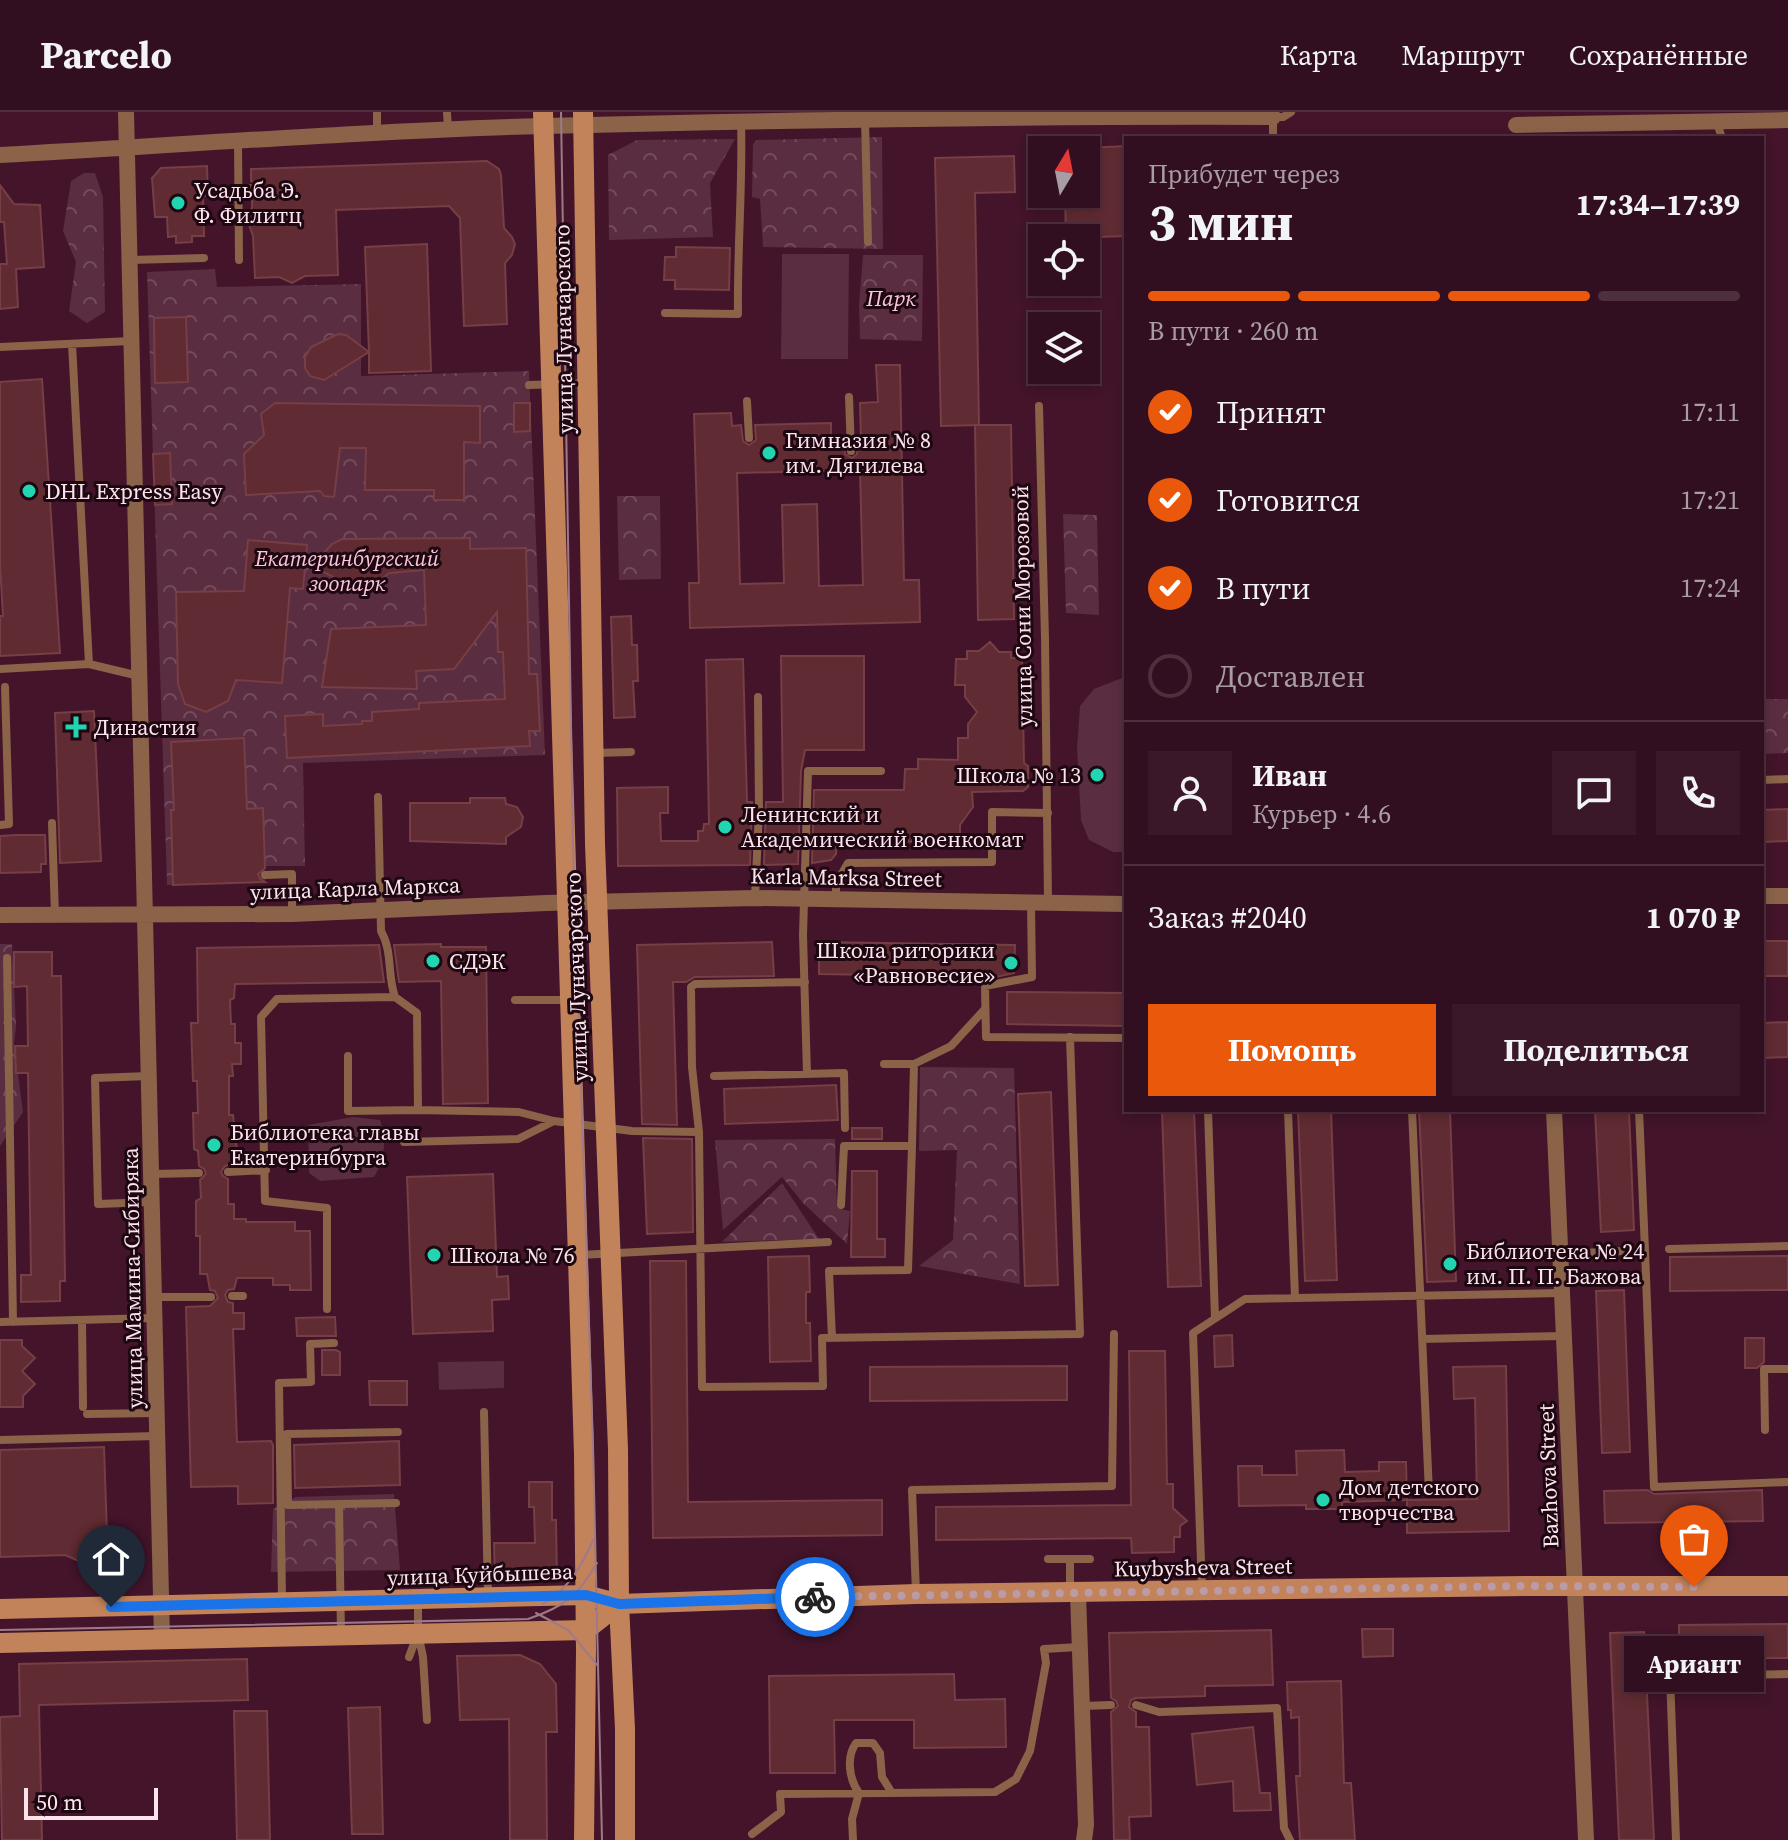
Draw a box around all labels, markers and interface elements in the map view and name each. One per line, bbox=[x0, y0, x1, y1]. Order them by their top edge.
text: Parcelo bbox=[40, 29, 172, 81]
text: Карта bbox=[1280, 36, 1357, 74]
text: Маршрут bbox=[1401, 36, 1525, 74]
text: Сохранённые bbox=[1569, 36, 1748, 74]
north arrow bbox=[1028, 136, 1100, 208]
map controls bbox=[1028, 136, 1100, 384]
text: Прибудет через bbox=[1148, 156, 1340, 192]
place label: Усадьба Э. Ф. Филитц bbox=[194, 175, 302, 230]
text: 17:34–17:39 bbox=[1576, 184, 1740, 225]
text: 3 мин bbox=[1148, 186, 1293, 257]
marker: Усадьба Э. Ф. Филитц bbox=[169, 194, 187, 212]
street label: улица Луначарского bbox=[546, 224, 580, 434]
button: locate bbox=[1028, 224, 1100, 296]
park label: Парк bbox=[865, 283, 916, 313]
button: layers bbox=[1028, 312, 1100, 384]
text: В пути · 260 m bbox=[1148, 313, 1318, 349]
icon: check bbox=[1148, 390, 1192, 434]
text: Принят bbox=[1216, 392, 1326, 433]
text: 17:11 bbox=[1680, 394, 1740, 430]
place label: Гимназия № 8 им. Дягилева bbox=[785, 425, 931, 480]
marker: Гимназия № 8 им. Дягилева bbox=[760, 444, 778, 462]
place label: DHL Express Easy bbox=[45, 476, 223, 506]
icon: check bbox=[1148, 478, 1192, 522]
text: Готовится bbox=[1216, 480, 1360, 521]
marker: DHL Express Easy bbox=[20, 482, 38, 500]
text: 17:21 bbox=[1680, 482, 1740, 518]
street label: улица Сони Морозовой bbox=[1005, 485, 1039, 727]
park label: Екатеринбургский зоопарк bbox=[254, 543, 440, 598]
icon: check bbox=[1148, 566, 1192, 610]
text: В пути bbox=[1216, 568, 1311, 609]
text: 17:24 bbox=[1680, 570, 1740, 606]
text: Доставлен bbox=[1216, 656, 1365, 697]
place label: Династия bbox=[94, 712, 197, 742]
marker: Династия bbox=[65, 716, 87, 738]
button: person bbox=[1148, 751, 1232, 835]
button: chat bbox=[1552, 751, 1636, 835]
button: phone bbox=[1656, 751, 1740, 835]
text: Иван bbox=[1252, 755, 1327, 796]
place label: Школа № 13 bbox=[956, 760, 1081, 790]
marker: Школа № 13 bbox=[1088, 766, 1106, 784]
text: Курьер · 4.6 bbox=[1252, 796, 1391, 832]
place label: Ленинский и Академический военкомат bbox=[741, 799, 1024, 854]
marker: Ленинский и Академический военкомат bbox=[716, 818, 734, 836]
street label: Karla Marksa Street bbox=[750, 860, 943, 894]
street label: улица Карла Маркса bbox=[249, 869, 461, 907]
street label: улица Луначарского bbox=[557, 872, 595, 1082]
text: Заказ #2040 bbox=[1148, 897, 1307, 938]
text: 1 070 ₽ bbox=[1646, 897, 1740, 938]
place label: Школа риторики «Равновесие» bbox=[816, 935, 995, 990]
place label: СДЭК bbox=[449, 946, 506, 976]
marker: СДЭК bbox=[424, 952, 442, 970]
marker: Школа риторики «Равновесие» bbox=[1002, 954, 1020, 972]
button: Помощь bbox=[1148, 1004, 1436, 1096]
button: Поделиться bbox=[1452, 1004, 1740, 1096]
place label: Библиотека главы Екатеринбурга bbox=[230, 1117, 420, 1172]
marker: Библиотека главы Екатеринбурга bbox=[205, 1136, 223, 1154]
street label: улица Мамина-Сибиряка bbox=[115, 1146, 149, 1409]
place label: Библиотека № 24 им. П. П. Бажова bbox=[1466, 1236, 1644, 1291]
place label: Школа № 76 bbox=[450, 1240, 575, 1270]
marker: Школа № 76 bbox=[425, 1246, 443, 1264]
marker: Библиотека № 24 им. П. П. Бажова bbox=[1441, 1255, 1459, 1273]
street label: Bazhova Street bbox=[1530, 1403, 1566, 1549]
place label: Дом детского творчества bbox=[1339, 1472, 1479, 1527]
marker: Дом детского творчества bbox=[1314, 1491, 1332, 1509]
pin bbox=[1660, 1505, 1728, 1587]
icon: bag bbox=[1672, 1517, 1716, 1561]
pin bbox=[77, 1525, 145, 1607]
icon: home bbox=[89, 1537, 133, 1581]
street label: Kuybysheva Street bbox=[1114, 1550, 1293, 1584]
street label: улица Куйбышева bbox=[386, 1556, 574, 1592]
courier bbox=[775, 1557, 855, 1637]
icon: bike bbox=[793, 1575, 837, 1619]
callout: Ариант bbox=[1624, 1635, 1764, 1691]
text: Ариант bbox=[1647, 1646, 1741, 1682]
scale bar bbox=[24, 1784, 158, 1820]
text: 50 m bbox=[36, 1787, 83, 1817]

